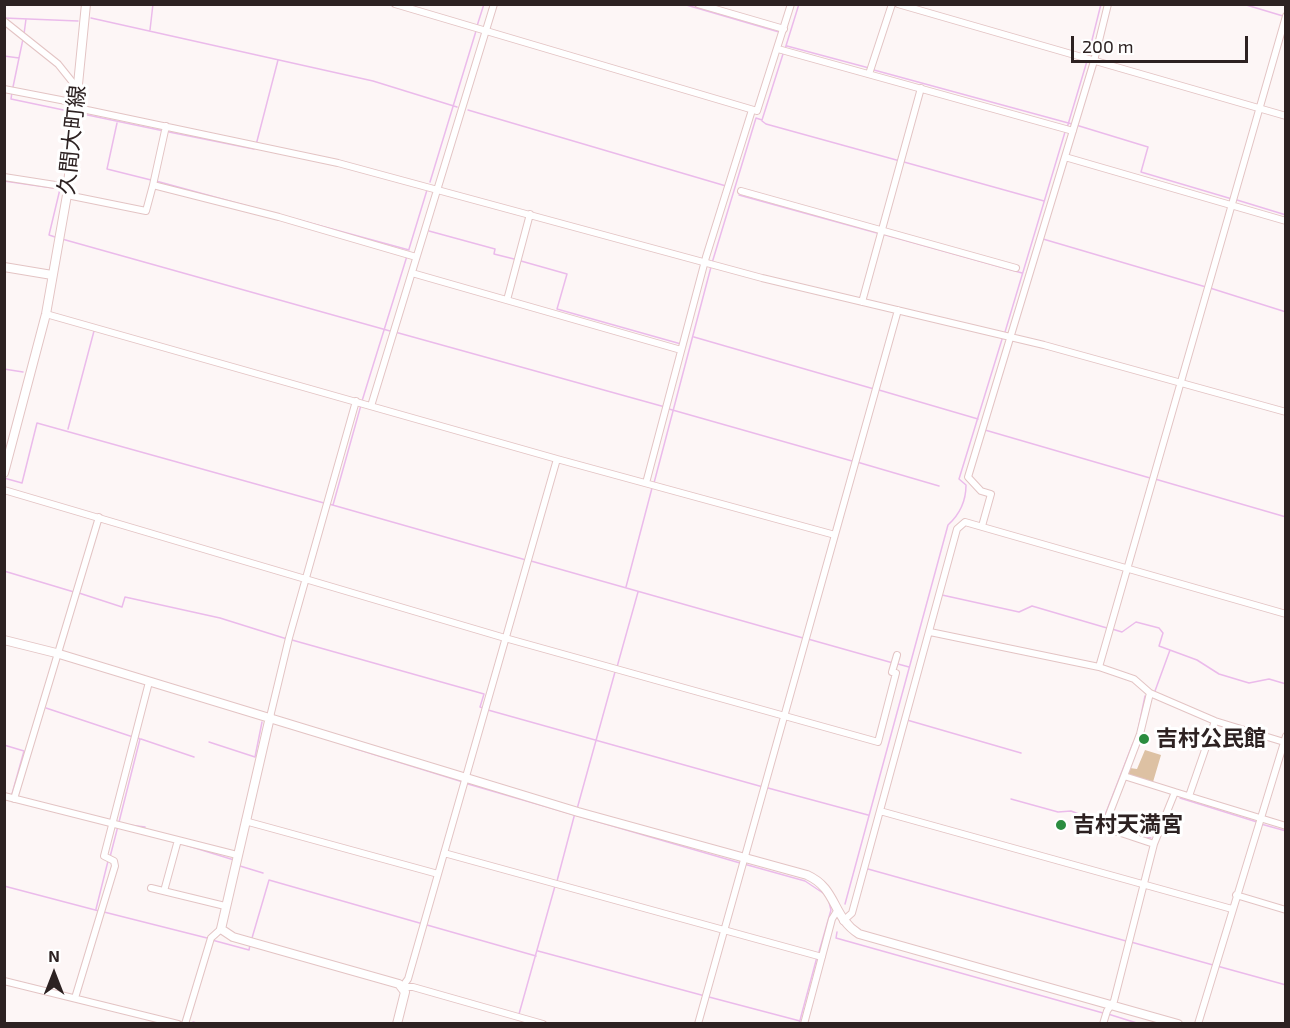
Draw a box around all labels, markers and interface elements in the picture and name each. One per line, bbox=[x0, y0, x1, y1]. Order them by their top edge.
scale bar bbox=[1074, 24, 1251, 62]
text: 200 m bbox=[1082, 35, 1134, 57]
street label: 久間大町線 bbox=[53, 84, 91, 196]
place label: 吉村公民館 bbox=[1156, 726, 1266, 752]
marker: 吉村公民館 bbox=[1137, 732, 1151, 746]
place label: 吉村天満宮 bbox=[1073, 812, 1183, 838]
marker: 吉村天満宮 bbox=[1054, 818, 1068, 832]
north arrow bbox=[24, 944, 84, 1004]
text: N bbox=[48, 946, 60, 965]

